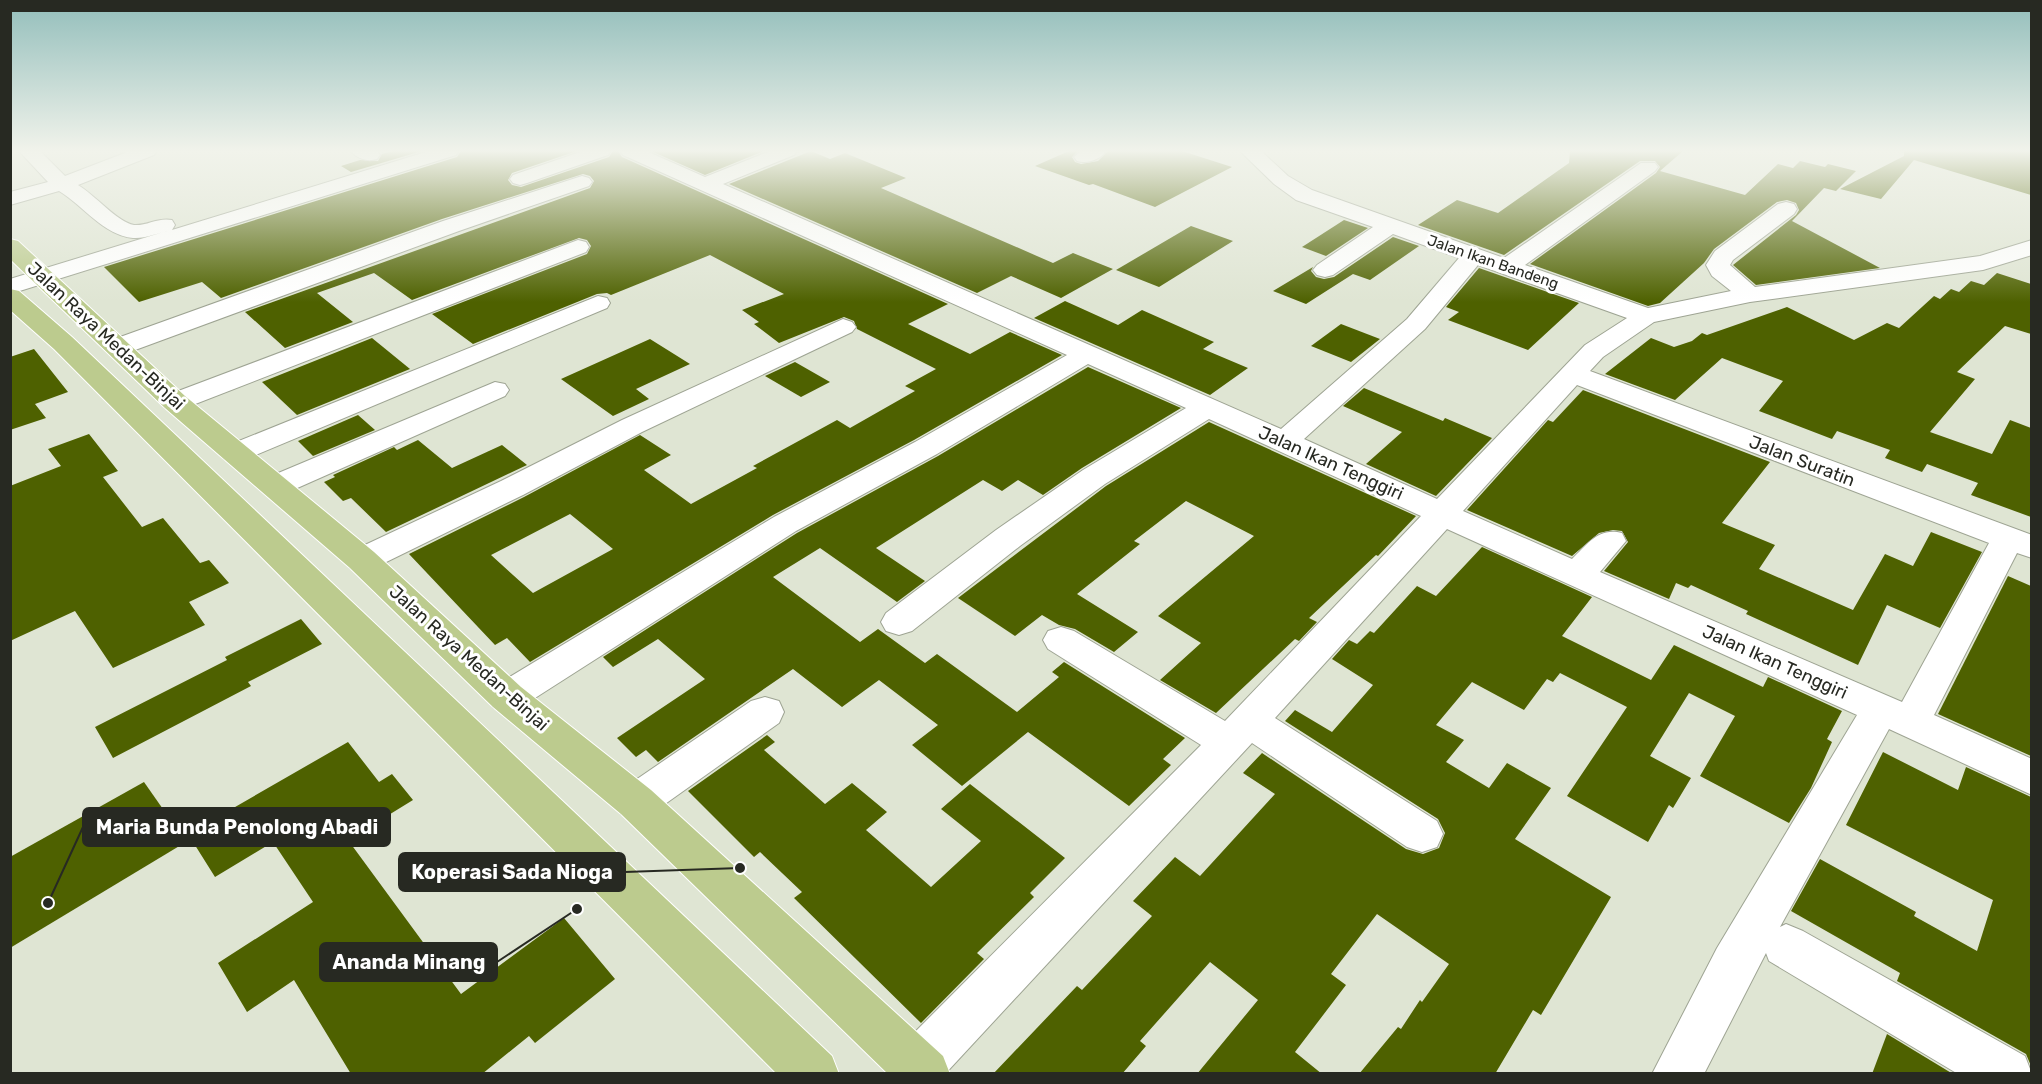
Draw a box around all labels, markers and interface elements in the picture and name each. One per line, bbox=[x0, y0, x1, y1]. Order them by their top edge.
street label: Jalan Ikan Bandeng bbox=[1425, 231, 1561, 293]
street label: Jalan Raya Medan-Binjai bbox=[23, 257, 189, 415]
street label: Jalan Ikan Tenggiri bbox=[1255, 421, 1407, 505]
street label: Jalan Suratin bbox=[1746, 431, 1858, 491]
street label: Jalan Raya Medan-Binjai bbox=[385, 581, 553, 735]
street label: Jalan Ikan Tenggiri bbox=[1699, 620, 1851, 704]
callout: Maria Bunda Penolong Abadi bbox=[83, 808, 390, 846]
text: Maria Bunda Penolong Abadi bbox=[96, 815, 378, 839]
callout: Koperasi Sada Nioga bbox=[399, 853, 625, 891]
text: Koperasi Sada Nioga bbox=[411, 860, 613, 884]
callout: Ananda Minang bbox=[320, 943, 497, 981]
text: Ananda Minang bbox=[333, 950, 486, 974]

